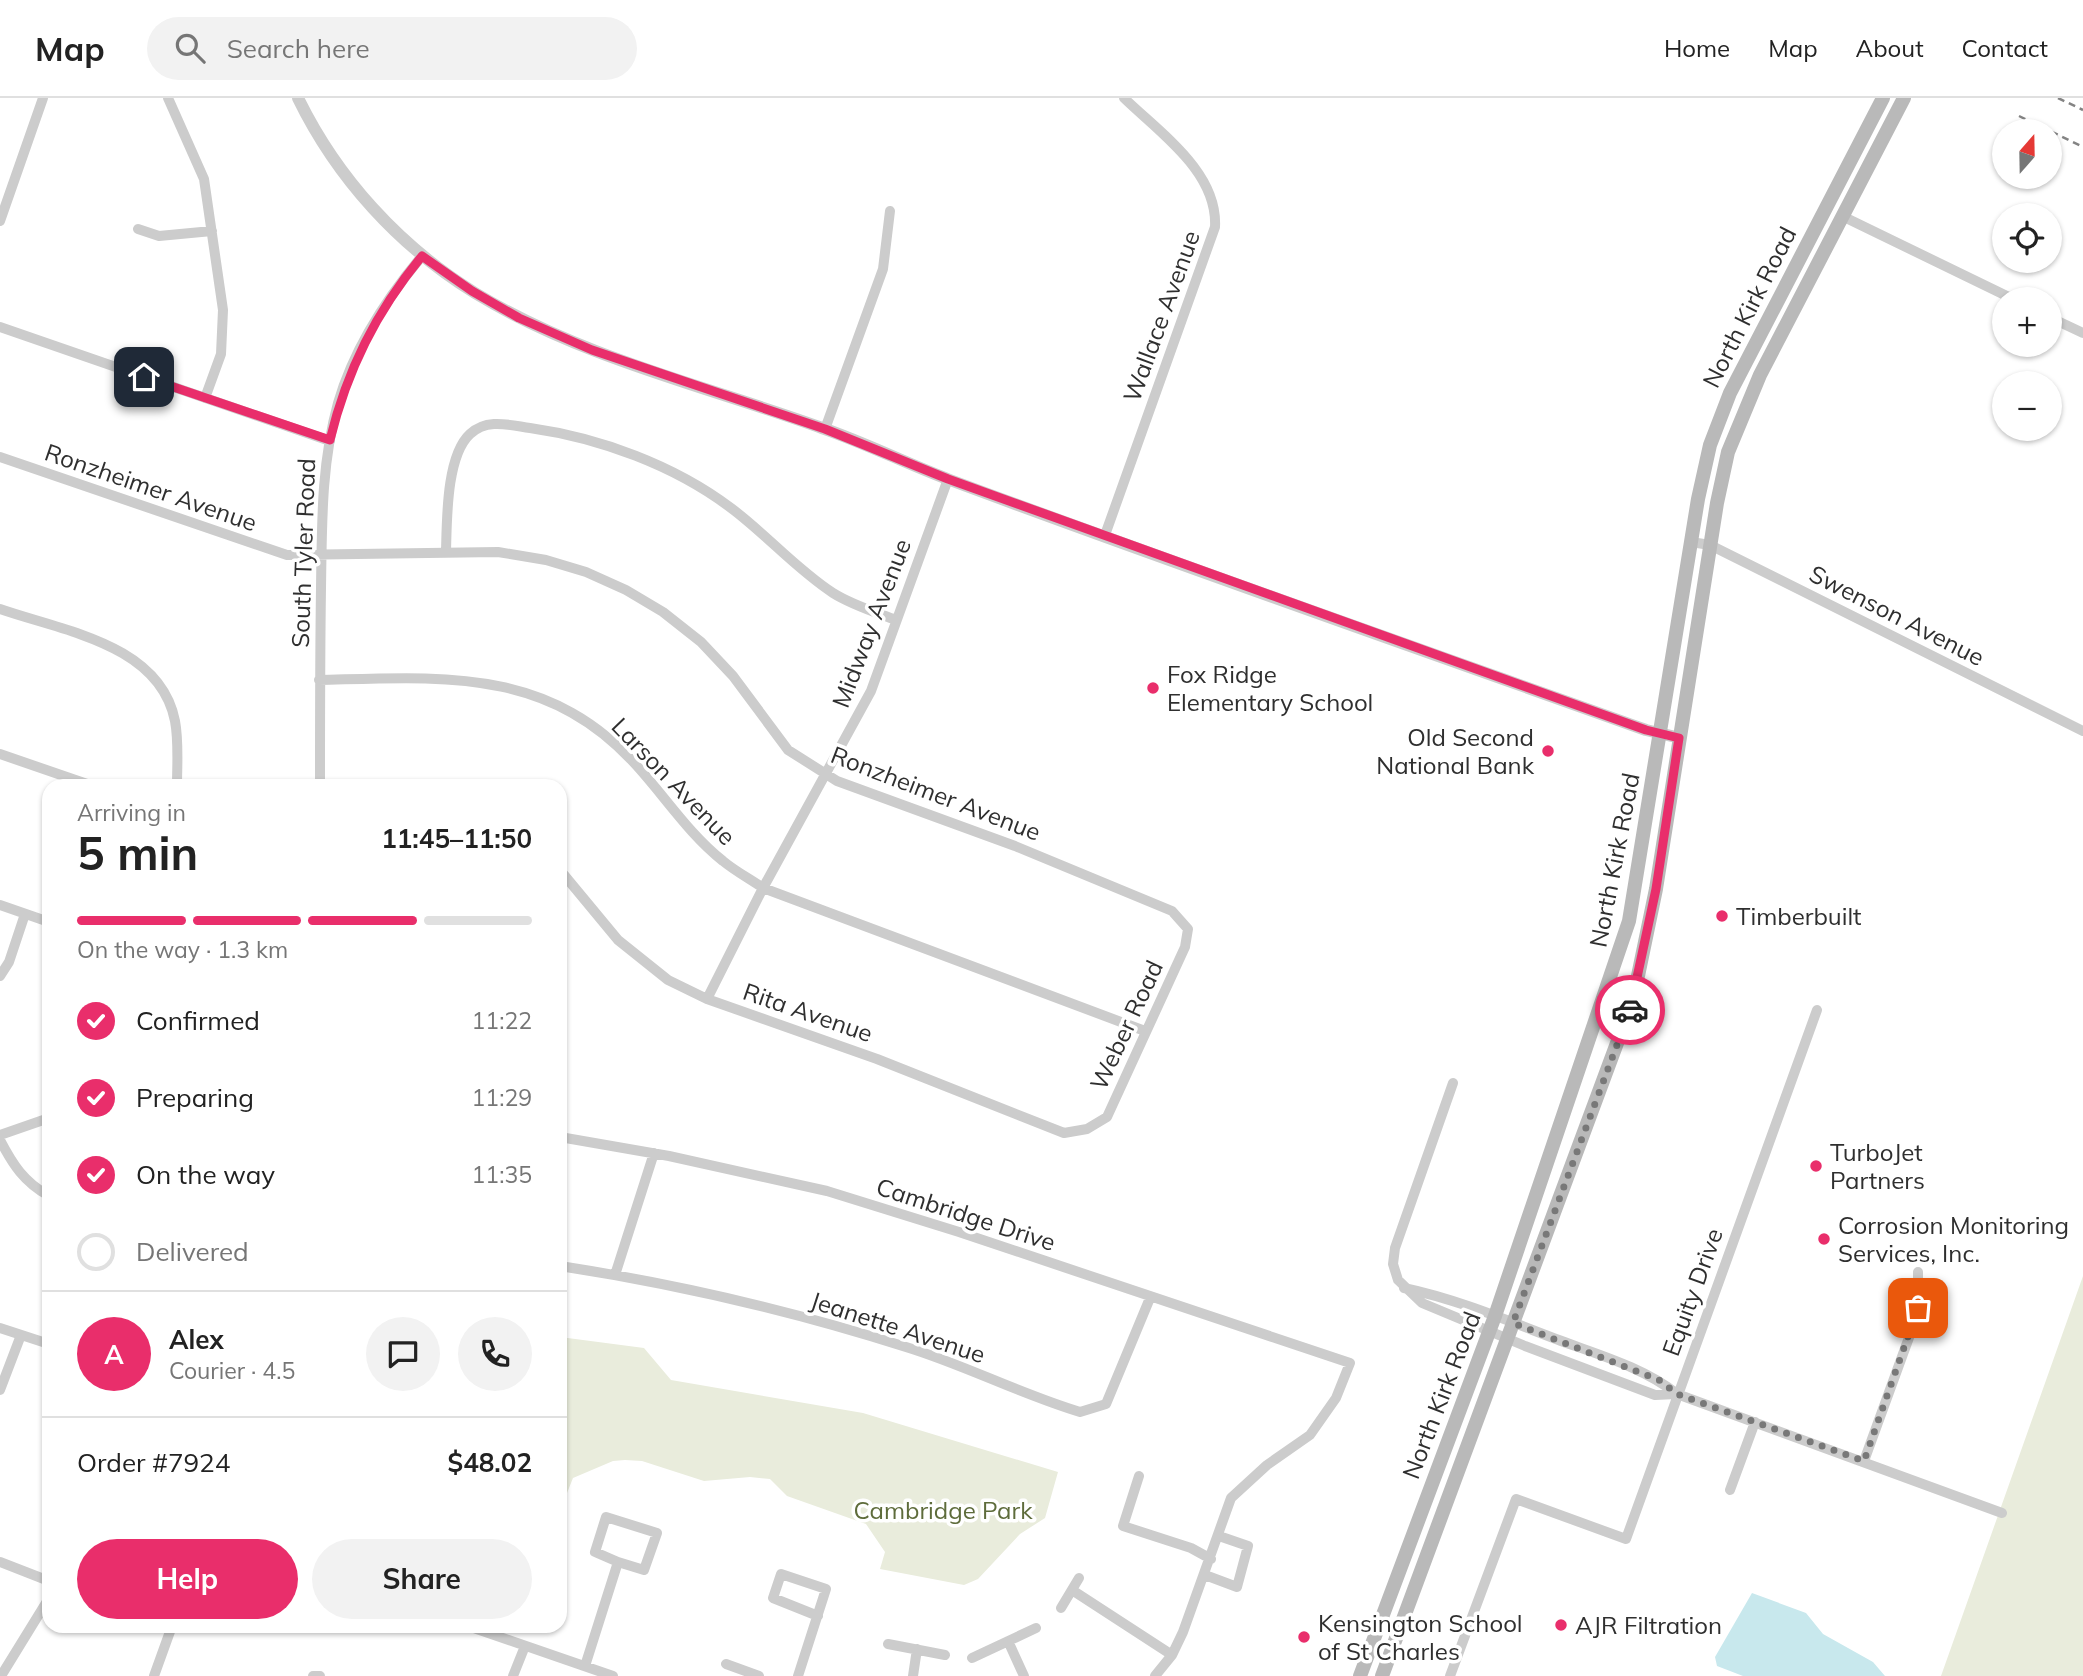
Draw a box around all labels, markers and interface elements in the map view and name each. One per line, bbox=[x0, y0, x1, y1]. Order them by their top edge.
search box bbox=[147, 17, 637, 80]
text: Map bbox=[35, 28, 105, 69]
icon: search bbox=[171, 29, 209, 67]
text: Search here bbox=[227, 32, 370, 65]
text: Home bbox=[1664, 33, 1730, 63]
text: Map bbox=[1768, 33, 1818, 63]
text: About bbox=[1856, 33, 1924, 63]
text: Contact bbox=[1962, 33, 2048, 63]
north arrow bbox=[1992, 119, 2062, 189]
map controls bbox=[1992, 119, 2062, 441]
button: locate bbox=[1992, 203, 2062, 273]
street label: North Kirk Road bbox=[1695, 221, 1803, 393]
street label: Wallace Avenue bbox=[1116, 226, 1206, 406]
button: + bbox=[1992, 287, 2062, 357]
pin bbox=[114, 347, 174, 407]
icon: home bbox=[125, 358, 163, 396]
button: − bbox=[1992, 371, 2062, 441]
street label: Ronzheimer Avenue bbox=[41, 437, 261, 537]
street label: South Tyler Road bbox=[285, 458, 321, 648]
street label: Midway Avenue bbox=[825, 534, 917, 712]
street label: Swenson Avenue bbox=[1805, 558, 1989, 672]
place label: Fox Ridge Elementary School bbox=[1167, 659, 1373, 717]
marker: Fox Ridge Elementary School bbox=[1145, 680, 1161, 696]
street label: Larson Avenue bbox=[606, 711, 742, 851]
place label: Old Second National Bank bbox=[1376, 722, 1535, 780]
street label: Ronzheimer Avenue bbox=[827, 739, 1045, 847]
marker: Old Second National Bank bbox=[1540, 743, 1556, 759]
street label: North Kirk Road bbox=[1582, 770, 1646, 950]
text: Arriving in bbox=[77, 798, 186, 827]
text: 11:45–11:50 bbox=[381, 822, 532, 855]
text: 5 min bbox=[77, 824, 198, 882]
place label: Timberbuilt bbox=[1736, 901, 1862, 931]
marker: Timberbuilt bbox=[1714, 908, 1730, 924]
text: On the way · 1.3 km bbox=[77, 935, 288, 964]
street label: Weber Road bbox=[1083, 955, 1169, 1095]
courier bbox=[1595, 975, 1665, 1045]
street label: Rita Avenue bbox=[739, 976, 877, 1048]
icon: car bbox=[1611, 991, 1649, 1029]
icon: check bbox=[77, 1002, 115, 1040]
text: Confirmed bbox=[136, 1004, 260, 1037]
text: 11:22 bbox=[472, 1006, 532, 1035]
icon: check bbox=[77, 1079, 115, 1117]
text: Preparing bbox=[136, 1081, 254, 1114]
text: 11:29 bbox=[472, 1083, 532, 1112]
place label: TurboJet Partners bbox=[1830, 1137, 1925, 1195]
icon: check bbox=[77, 1156, 115, 1194]
text: On the way bbox=[136, 1158, 275, 1191]
marker: TurboJet Partners bbox=[1808, 1158, 1824, 1174]
text: 11:35 bbox=[472, 1160, 532, 1189]
street label: Cambridge Drive bbox=[873, 1171, 1059, 1257]
place label: Corrosion Monitoring Services, Inc. bbox=[1838, 1210, 2069, 1268]
street label: Equity Drive bbox=[1655, 1224, 1729, 1360]
marker: Corrosion Monitoring Services, Inc. bbox=[1816, 1231, 1832, 1247]
text: Delivered bbox=[136, 1235, 249, 1268]
pin bbox=[1888, 1278, 1948, 1338]
street label: Jeanette Avenue bbox=[807, 1285, 989, 1369]
icon: bag bbox=[1899, 1289, 1937, 1327]
street label: North Kirk Road bbox=[1395, 1307, 1487, 1483]
button: chat bbox=[366, 1317, 440, 1391]
button: phone bbox=[458, 1317, 532, 1391]
text: Alex bbox=[169, 1323, 224, 1356]
text: A bbox=[104, 1338, 124, 1371]
text: Courier · 4.5 bbox=[169, 1356, 295, 1385]
text: Order #7924 bbox=[77, 1446, 230, 1479]
text: $48.02 bbox=[448, 1446, 532, 1479]
park label: Cambridge Park bbox=[853, 1495, 1033, 1525]
button: Help bbox=[77, 1539, 298, 1619]
button: Share bbox=[312, 1539, 532, 1619]
place label: Kensington School of St Charles bbox=[1318, 1608, 1523, 1666]
place label: AJR Filtration bbox=[1575, 1610, 1722, 1640]
marker: AJR Filtration bbox=[1553, 1617, 1569, 1633]
marker: Kensington School of St Charles bbox=[1296, 1629, 1312, 1645]

